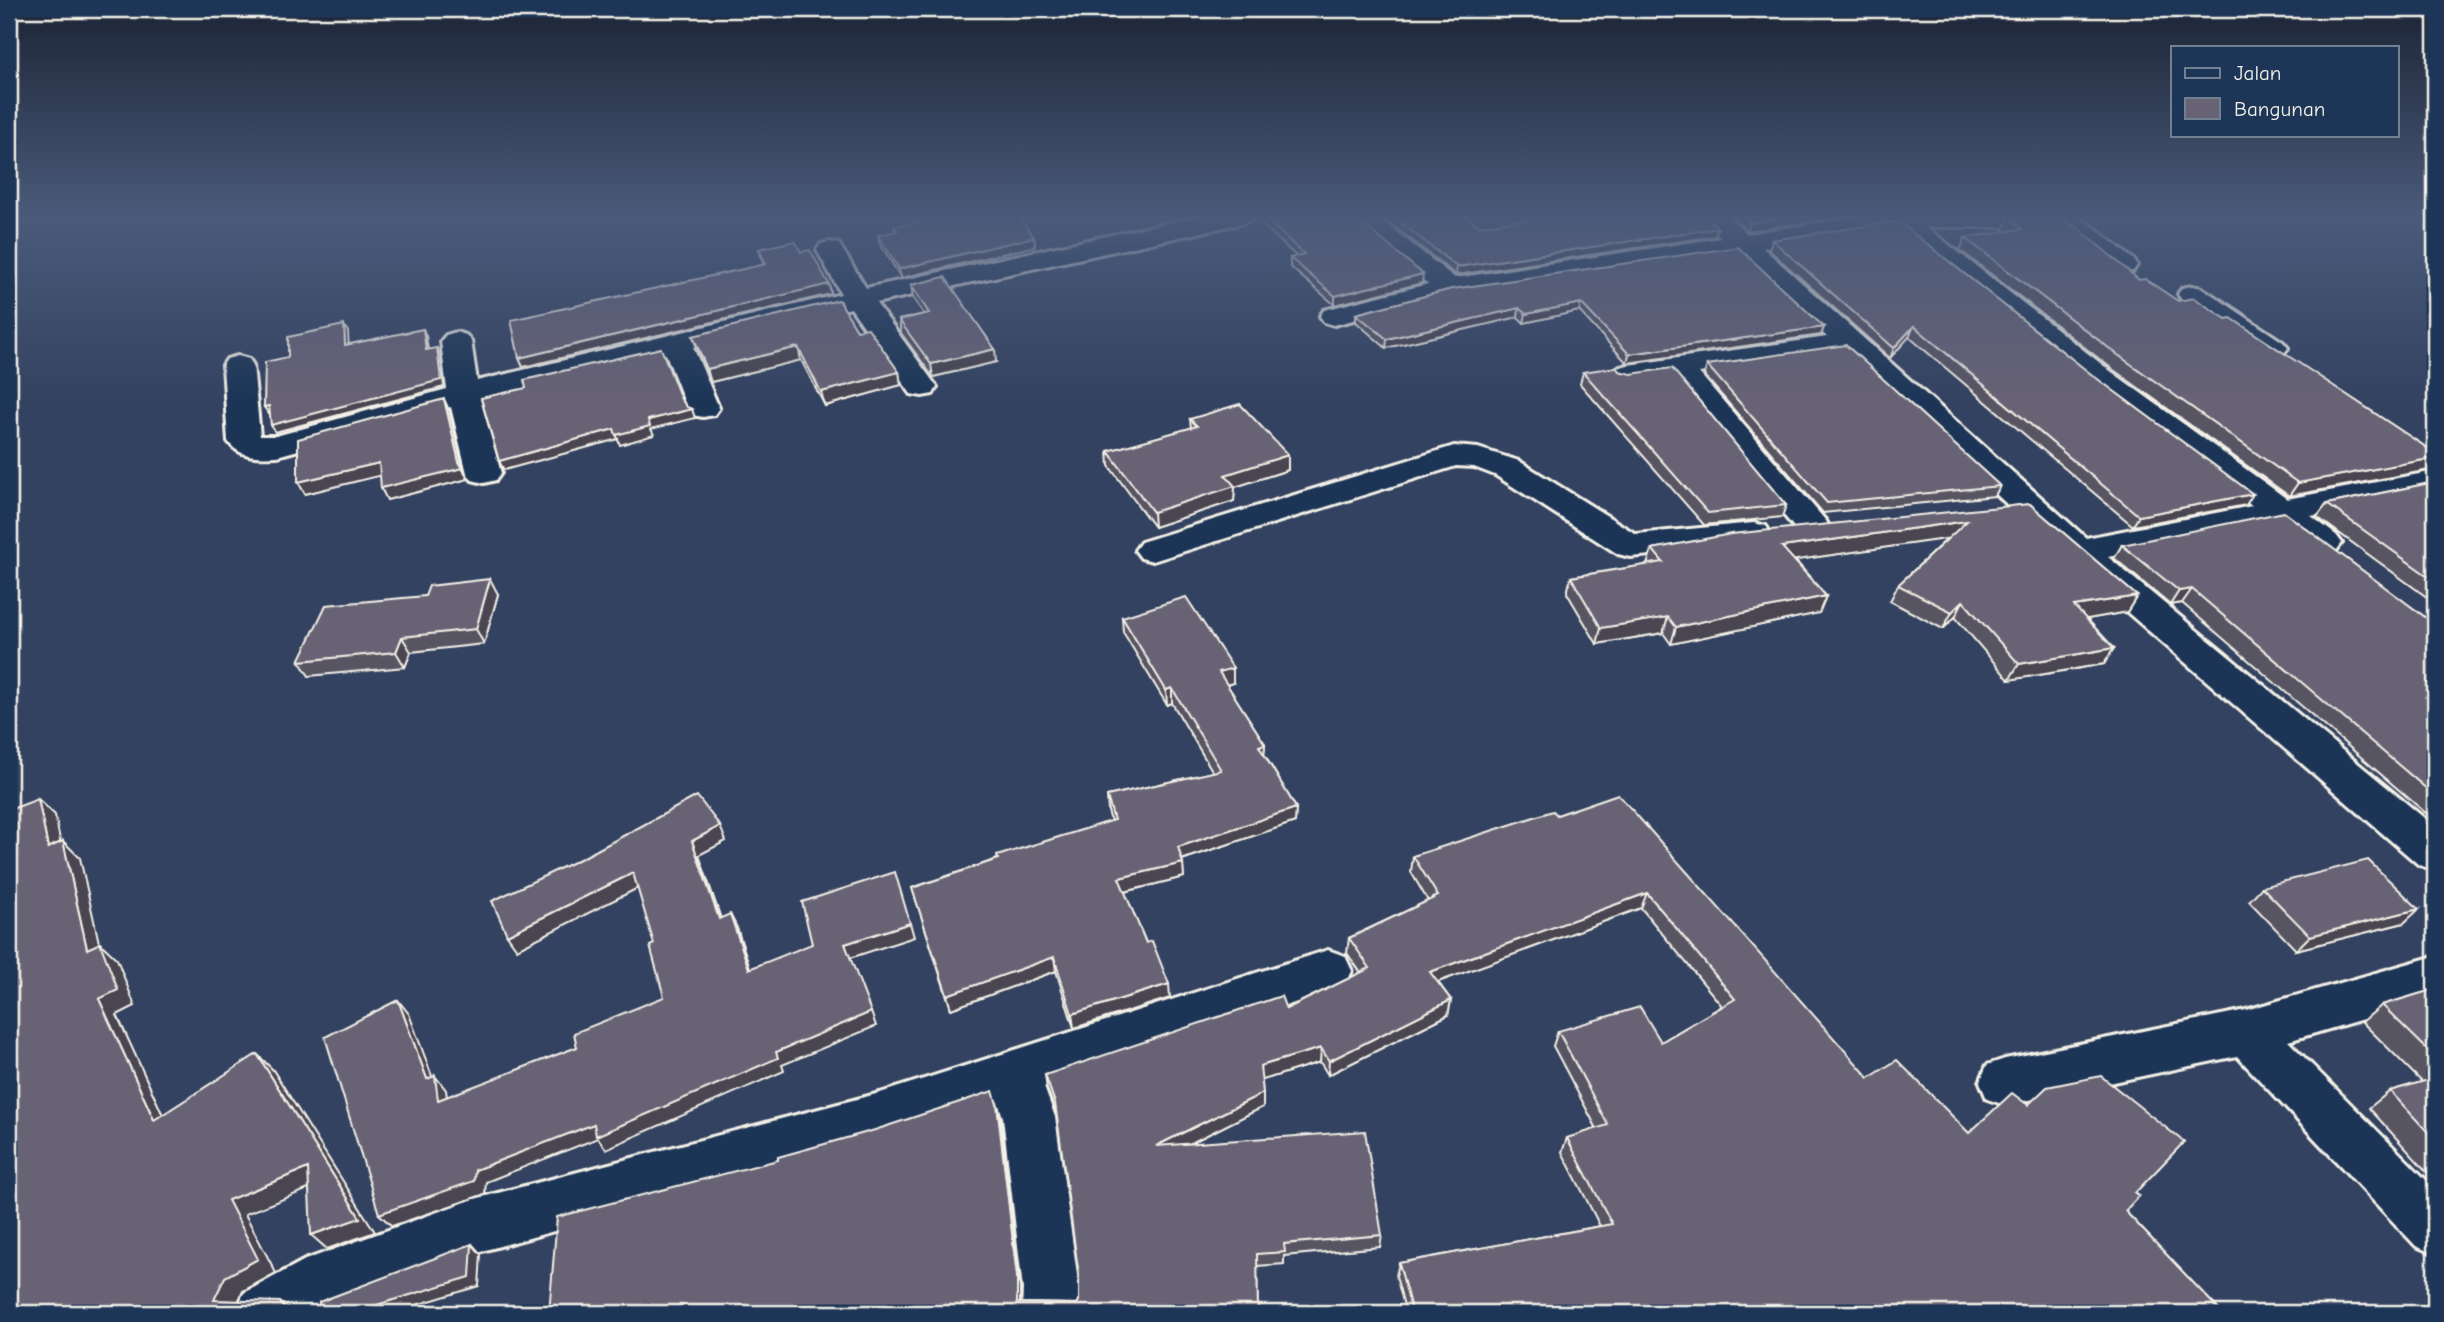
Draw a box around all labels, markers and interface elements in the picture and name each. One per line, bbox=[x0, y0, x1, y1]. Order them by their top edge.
legend bbox=[2171, 46, 2398, 136]
text: Jalan bbox=[2234, 61, 2281, 85]
text: Bangunan bbox=[2234, 97, 2325, 121]

